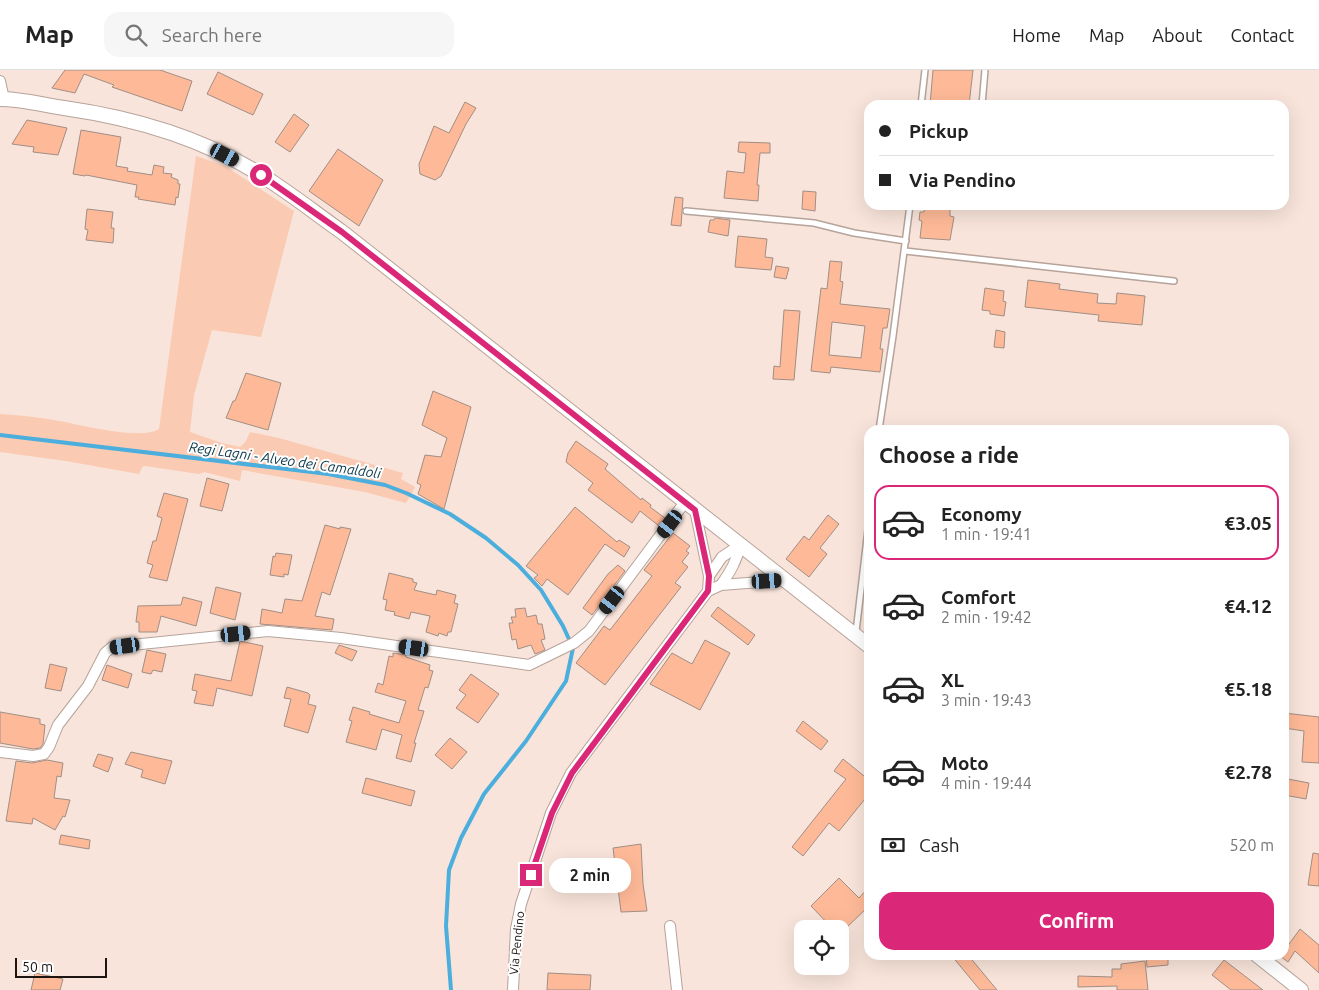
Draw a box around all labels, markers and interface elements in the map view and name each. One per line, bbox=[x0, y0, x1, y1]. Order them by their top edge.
search box bbox=[104, 12, 454, 57]
text: Map bbox=[25, 21, 74, 48]
icon: search bbox=[122, 21, 150, 49]
text: Search here bbox=[162, 24, 262, 46]
text: Home bbox=[1012, 25, 1061, 45]
text: Map bbox=[1089, 25, 1124, 45]
text: About bbox=[1152, 25, 1202, 45]
text: Contact bbox=[1230, 25, 1294, 45]
text: Pickup bbox=[909, 120, 969, 142]
car bbox=[208, 141, 241, 169]
route start bbox=[250, 164, 272, 186]
text: Via Pendino bbox=[909, 169, 1016, 191]
water label: Regi Lagni - Alveo dei Camaldoli bbox=[188, 439, 382, 481]
text: Choose a ride bbox=[879, 442, 1019, 467]
icon: car bbox=[881, 500, 926, 545]
text: Economy bbox=[941, 503, 1022, 525]
car bbox=[654, 508, 685, 540]
text: €3.05 bbox=[1224, 512, 1272, 534]
text: 1 min · 19:41 bbox=[941, 525, 1032, 543]
car bbox=[751, 573, 782, 589]
icon: car bbox=[881, 583, 926, 628]
car bbox=[596, 584, 627, 616]
text: Comfort bbox=[941, 586, 1016, 608]
text: €4.12 bbox=[1224, 595, 1272, 617]
text: 2 min · 19:42 bbox=[941, 608, 1032, 626]
car bbox=[220, 625, 251, 643]
car bbox=[109, 636, 140, 656]
car bbox=[398, 638, 429, 658]
icon: car bbox=[881, 666, 926, 711]
text: XL bbox=[941, 669, 964, 691]
text: €5.18 bbox=[1224, 678, 1272, 700]
text: 3 min · 19:43 bbox=[941, 691, 1032, 709]
icon: car bbox=[881, 749, 926, 794]
text: Moto bbox=[941, 752, 989, 774]
text: €2.78 bbox=[1224, 761, 1272, 783]
text: 4 min · 19:44 bbox=[941, 774, 1032, 792]
icon: cash bbox=[879, 831, 907, 859]
text: Cash bbox=[919, 834, 960, 856]
text: 520 m bbox=[1229, 836, 1274, 854]
callout: 2 min bbox=[548, 858, 631, 892]
route end bbox=[520, 864, 542, 886]
text: 2 min bbox=[570, 866, 610, 884]
button: Confirm bbox=[879, 892, 1274, 950]
street label: Via Pendino bbox=[507, 910, 526, 975]
map controls bbox=[794, 920, 849, 975]
button: locate bbox=[794, 920, 849, 975]
scale bar bbox=[15, 955, 108, 978]
text: 50 m bbox=[22, 959, 53, 975]

